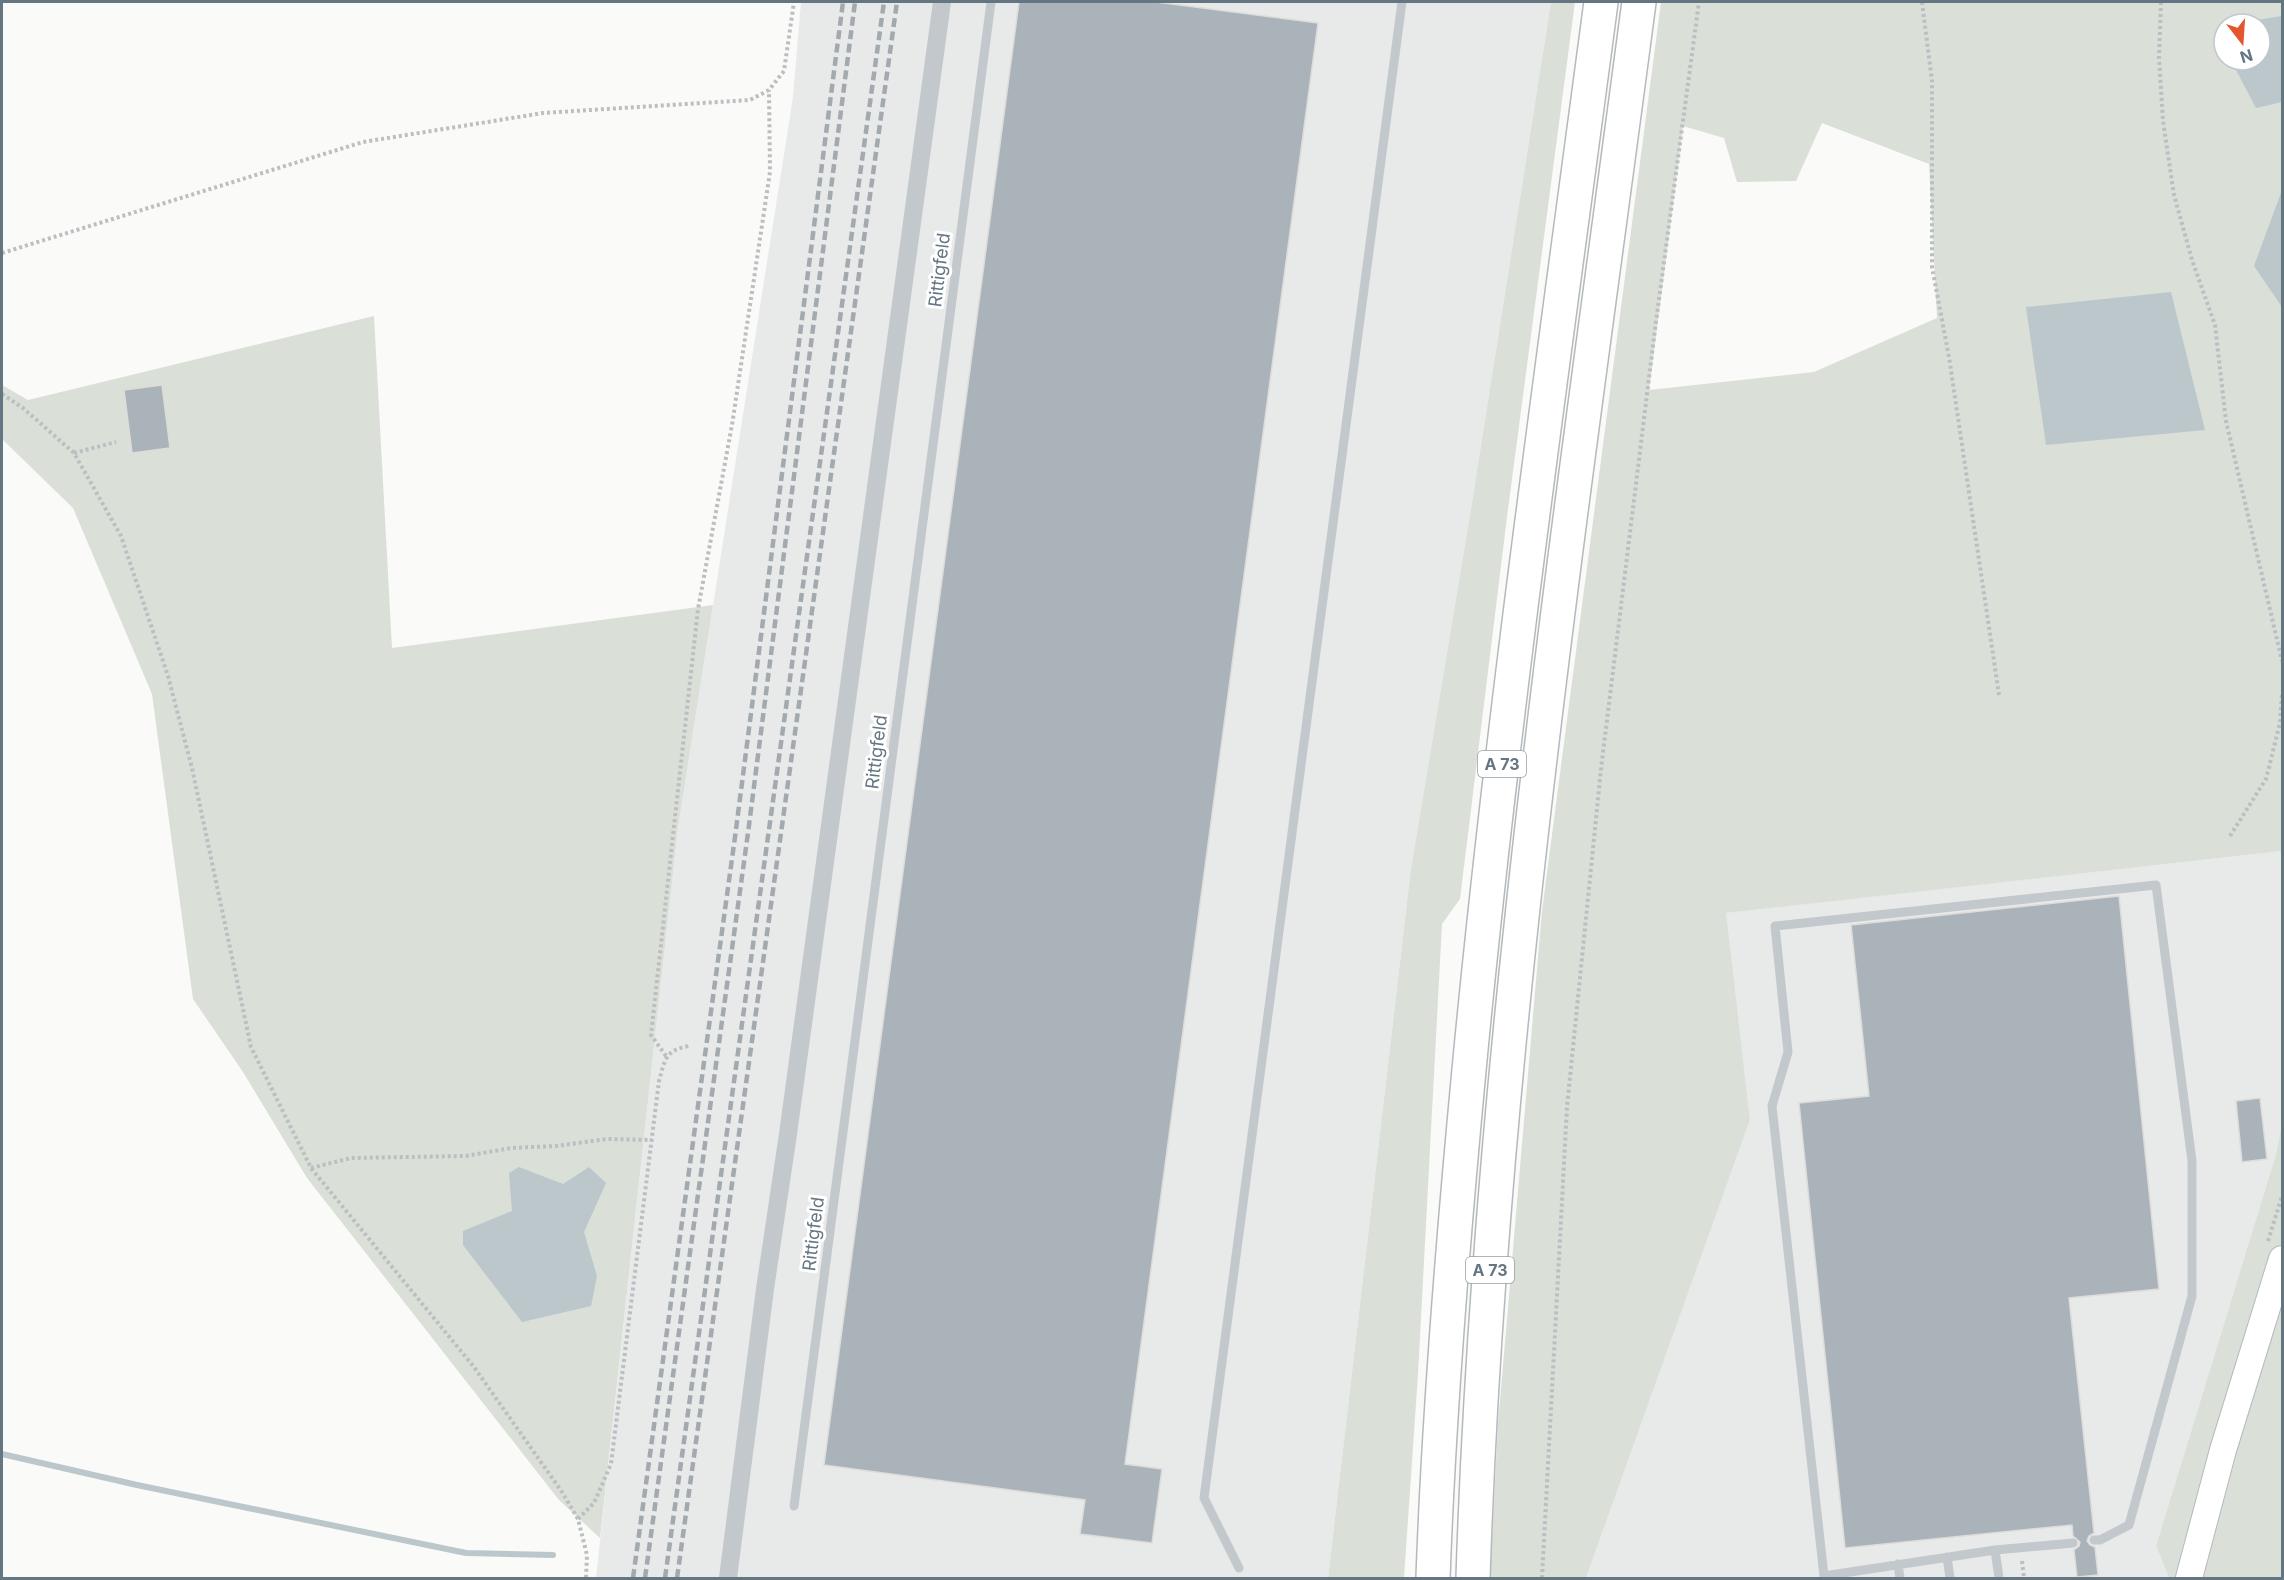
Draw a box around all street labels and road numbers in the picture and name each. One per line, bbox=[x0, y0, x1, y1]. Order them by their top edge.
street label: Rittigfeld bbox=[924, 232, 954, 308]
street label: Rittigfeld bbox=[861, 714, 891, 790]
road number: A 73 bbox=[1478, 751, 1526, 777]
street label: Rittigfeld bbox=[798, 1196, 828, 1272]
road number: A 73 bbox=[1466, 1257, 1514, 1283]

